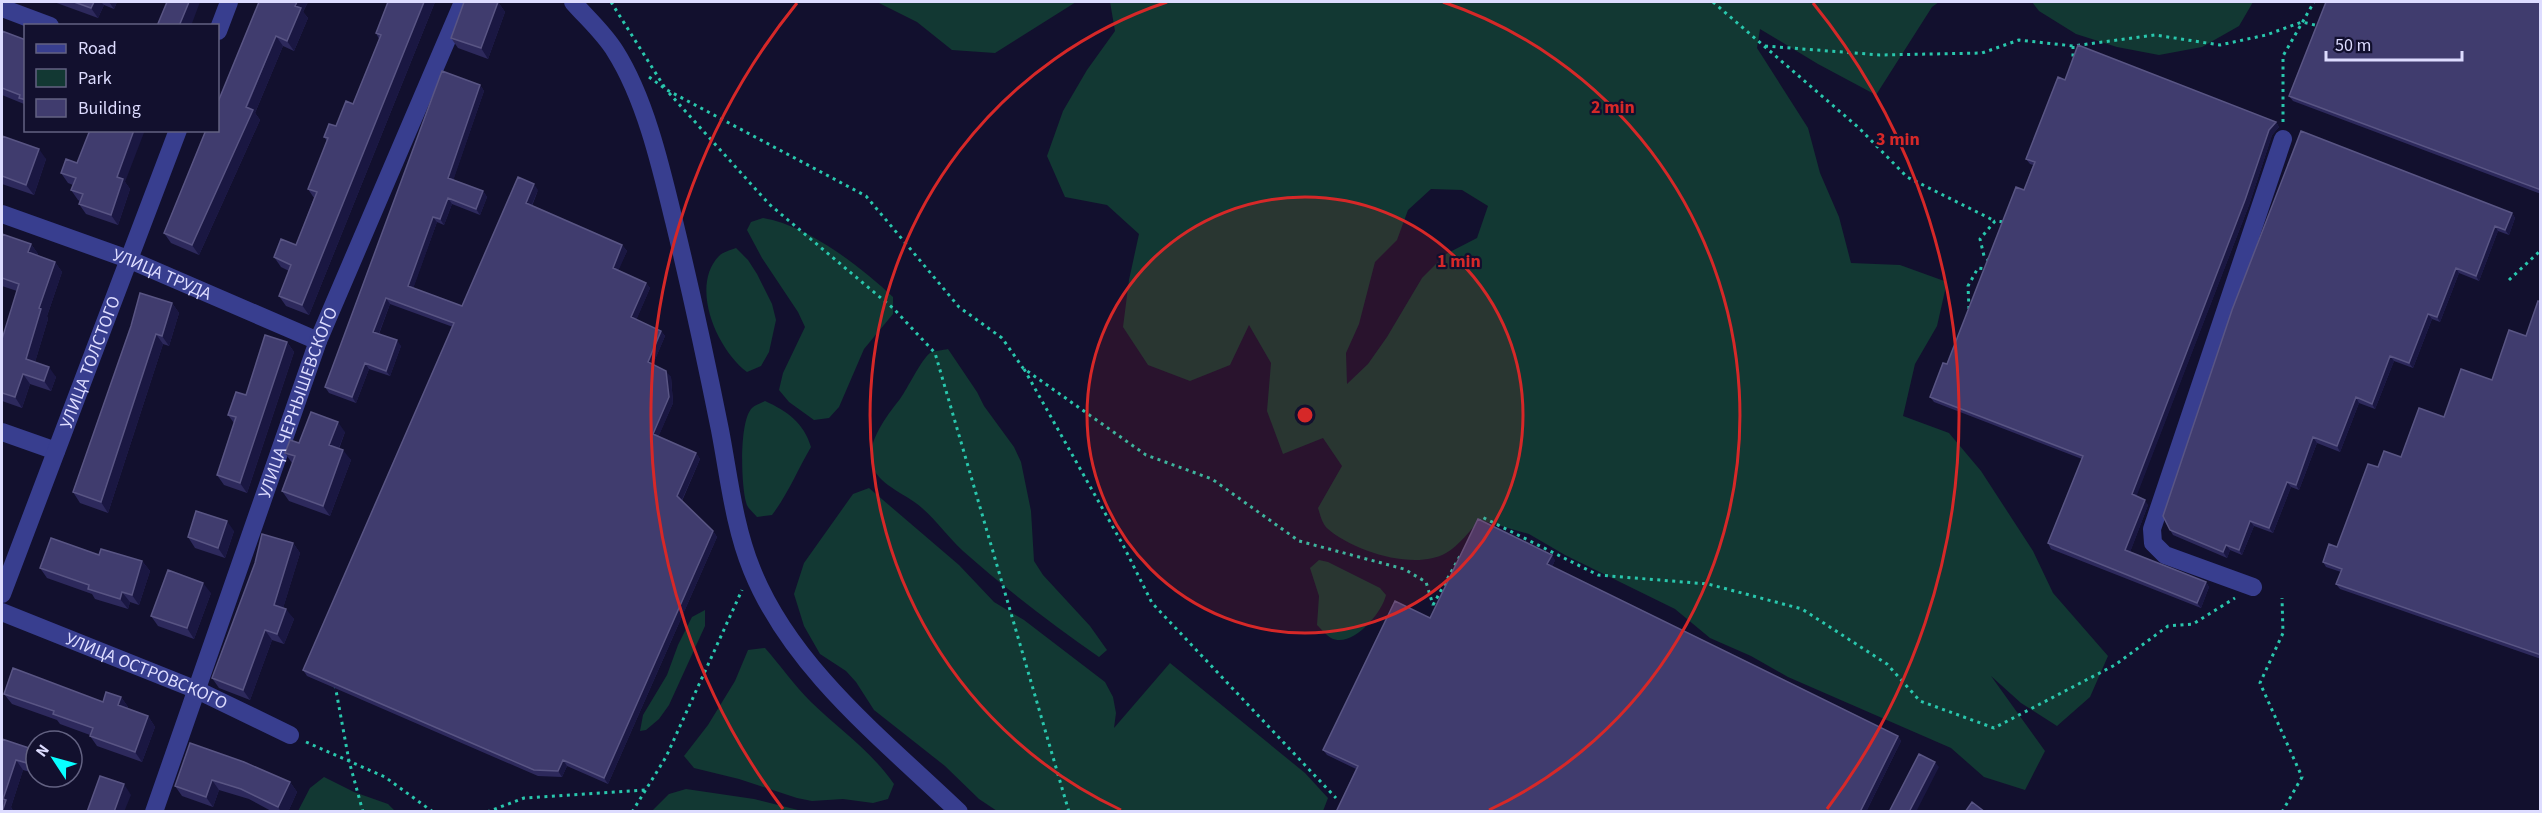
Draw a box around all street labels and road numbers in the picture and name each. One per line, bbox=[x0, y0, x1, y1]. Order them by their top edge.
street label: УЛИЦА ТРУДА bbox=[109, 242, 215, 307]
street label: УЛИЦА ТОЛСТОГО bbox=[54, 292, 127, 432]
street label: УЛИЦА ЧЕРНЫШЕВСКОГО bbox=[252, 303, 344, 502]
street label: УЛИЦА ОСТРОВСКОГО bbox=[62, 627, 232, 716]

